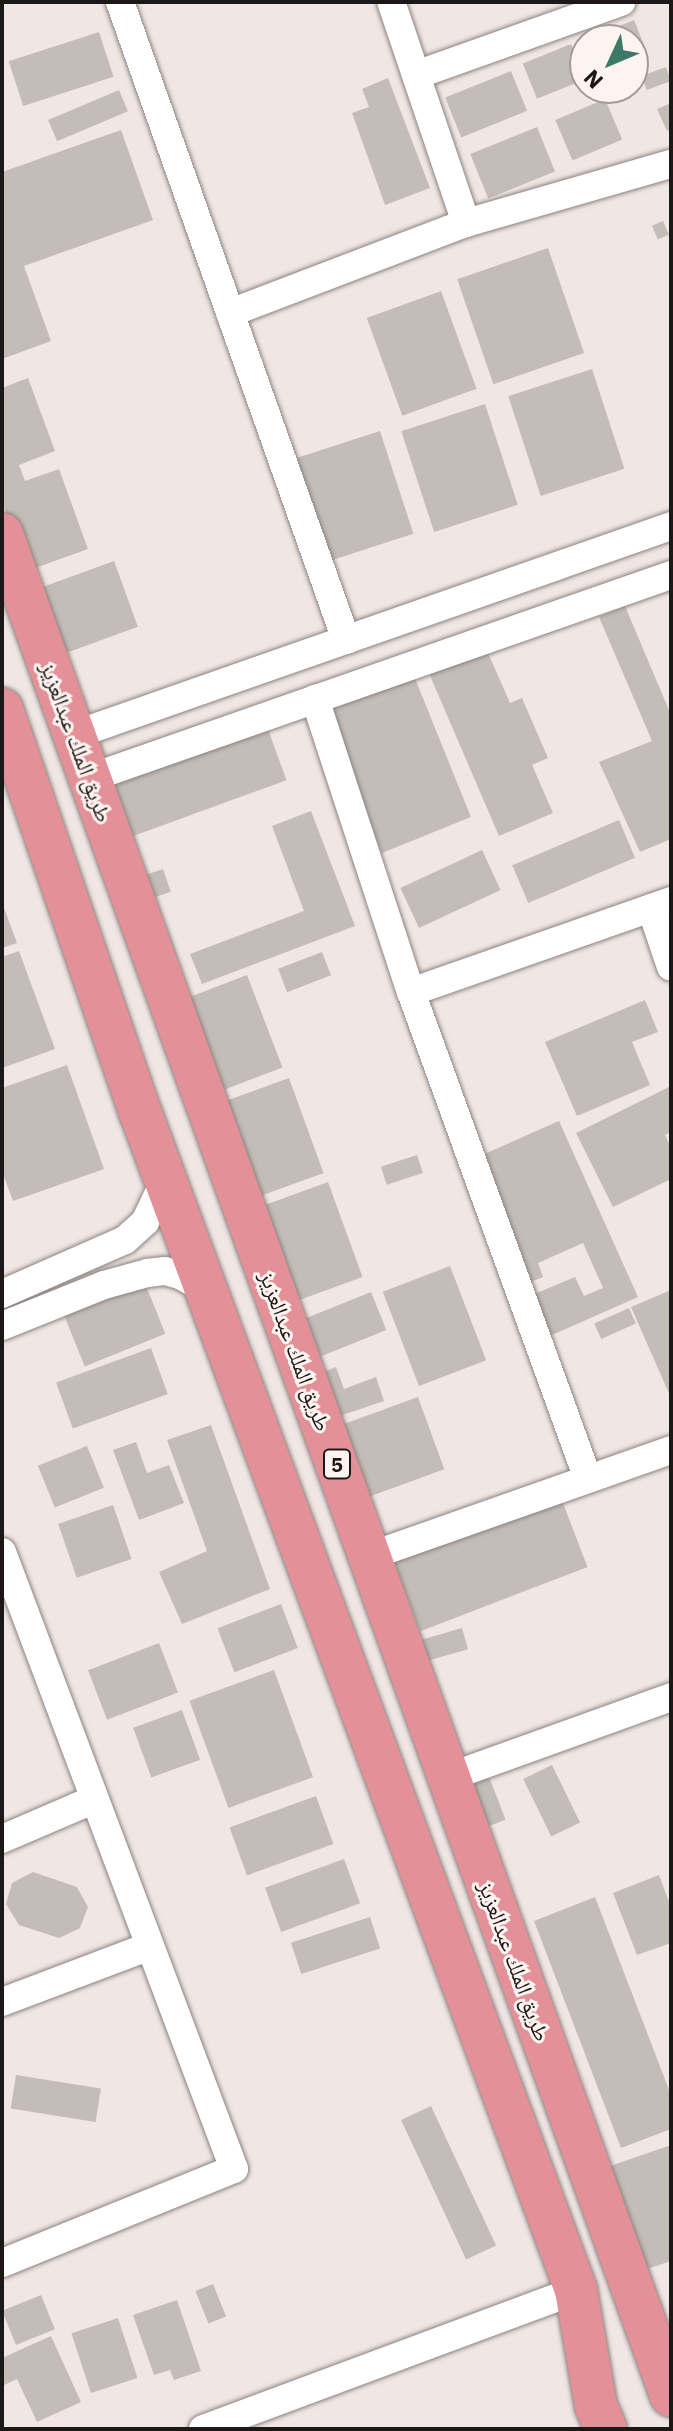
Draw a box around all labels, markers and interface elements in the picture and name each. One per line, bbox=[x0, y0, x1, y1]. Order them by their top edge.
north arrow bbox=[569, 24, 649, 104]
text: N bbox=[577, 64, 609, 95]
street label: طريق الملك عبدالعزيز bbox=[36, 658, 118, 826]
street label: طريق الملك عبدالعزيز bbox=[255, 1267, 337, 1435]
road number: 5 bbox=[323, 1448, 351, 1480]
street label: طريق الملك عبدالعزيز bbox=[474, 1877, 556, 2045]

